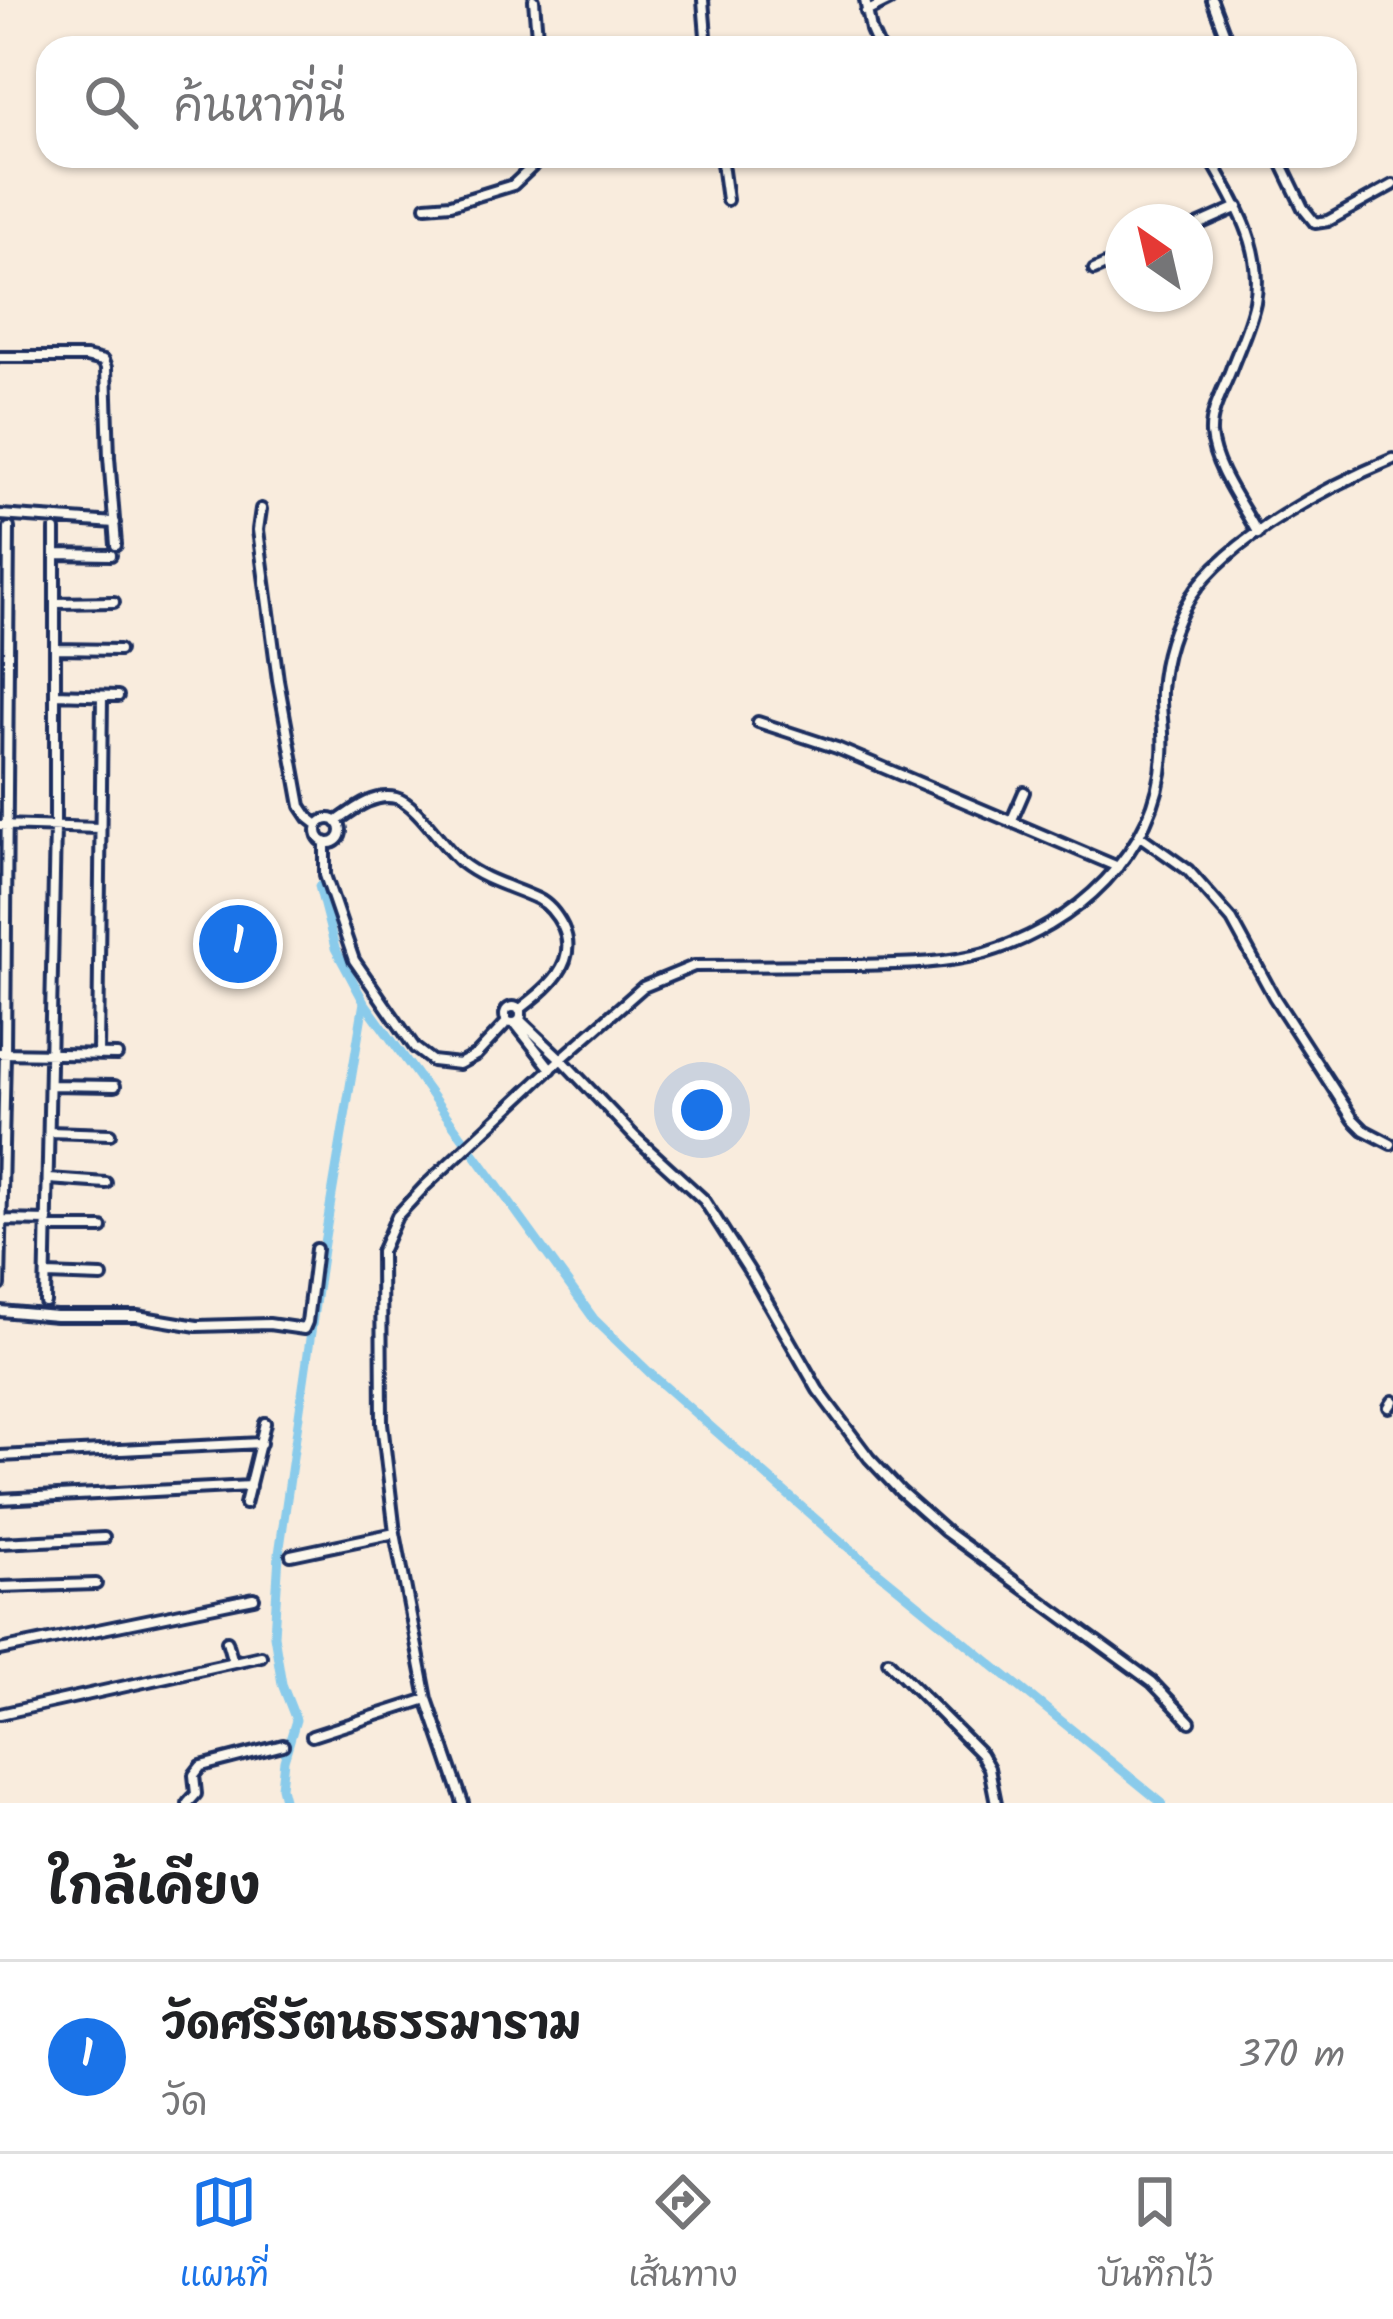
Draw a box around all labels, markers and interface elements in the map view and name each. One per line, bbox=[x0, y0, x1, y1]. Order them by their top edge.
search box bbox=[36, 36, 1357, 168]
icon: search bbox=[78, 69, 144, 135]
text: ค้นหาที่นี่ bbox=[174, 73, 345, 145]
north arrow bbox=[1105, 204, 1213, 312]
pin: 1 bbox=[199, 899, 277, 989]
your location bbox=[672, 1080, 732, 1140]
text: ใกล้เคียง bbox=[48, 1849, 260, 1930]
text: วัดศรีรัตนธรรมาราม bbox=[162, 1990, 581, 2062]
text: 1 bbox=[81, 2026, 93, 2088]
text: 370 m bbox=[1239, 2026, 1345, 2088]
text: วัด bbox=[162, 2074, 208, 2136]
tab: แผนที่ bbox=[180, 2169, 269, 2304]
tab: เส้นทาง bbox=[628, 2169, 738, 2304]
tab: บันทึกไว้ bbox=[1097, 2169, 1213, 2304]

